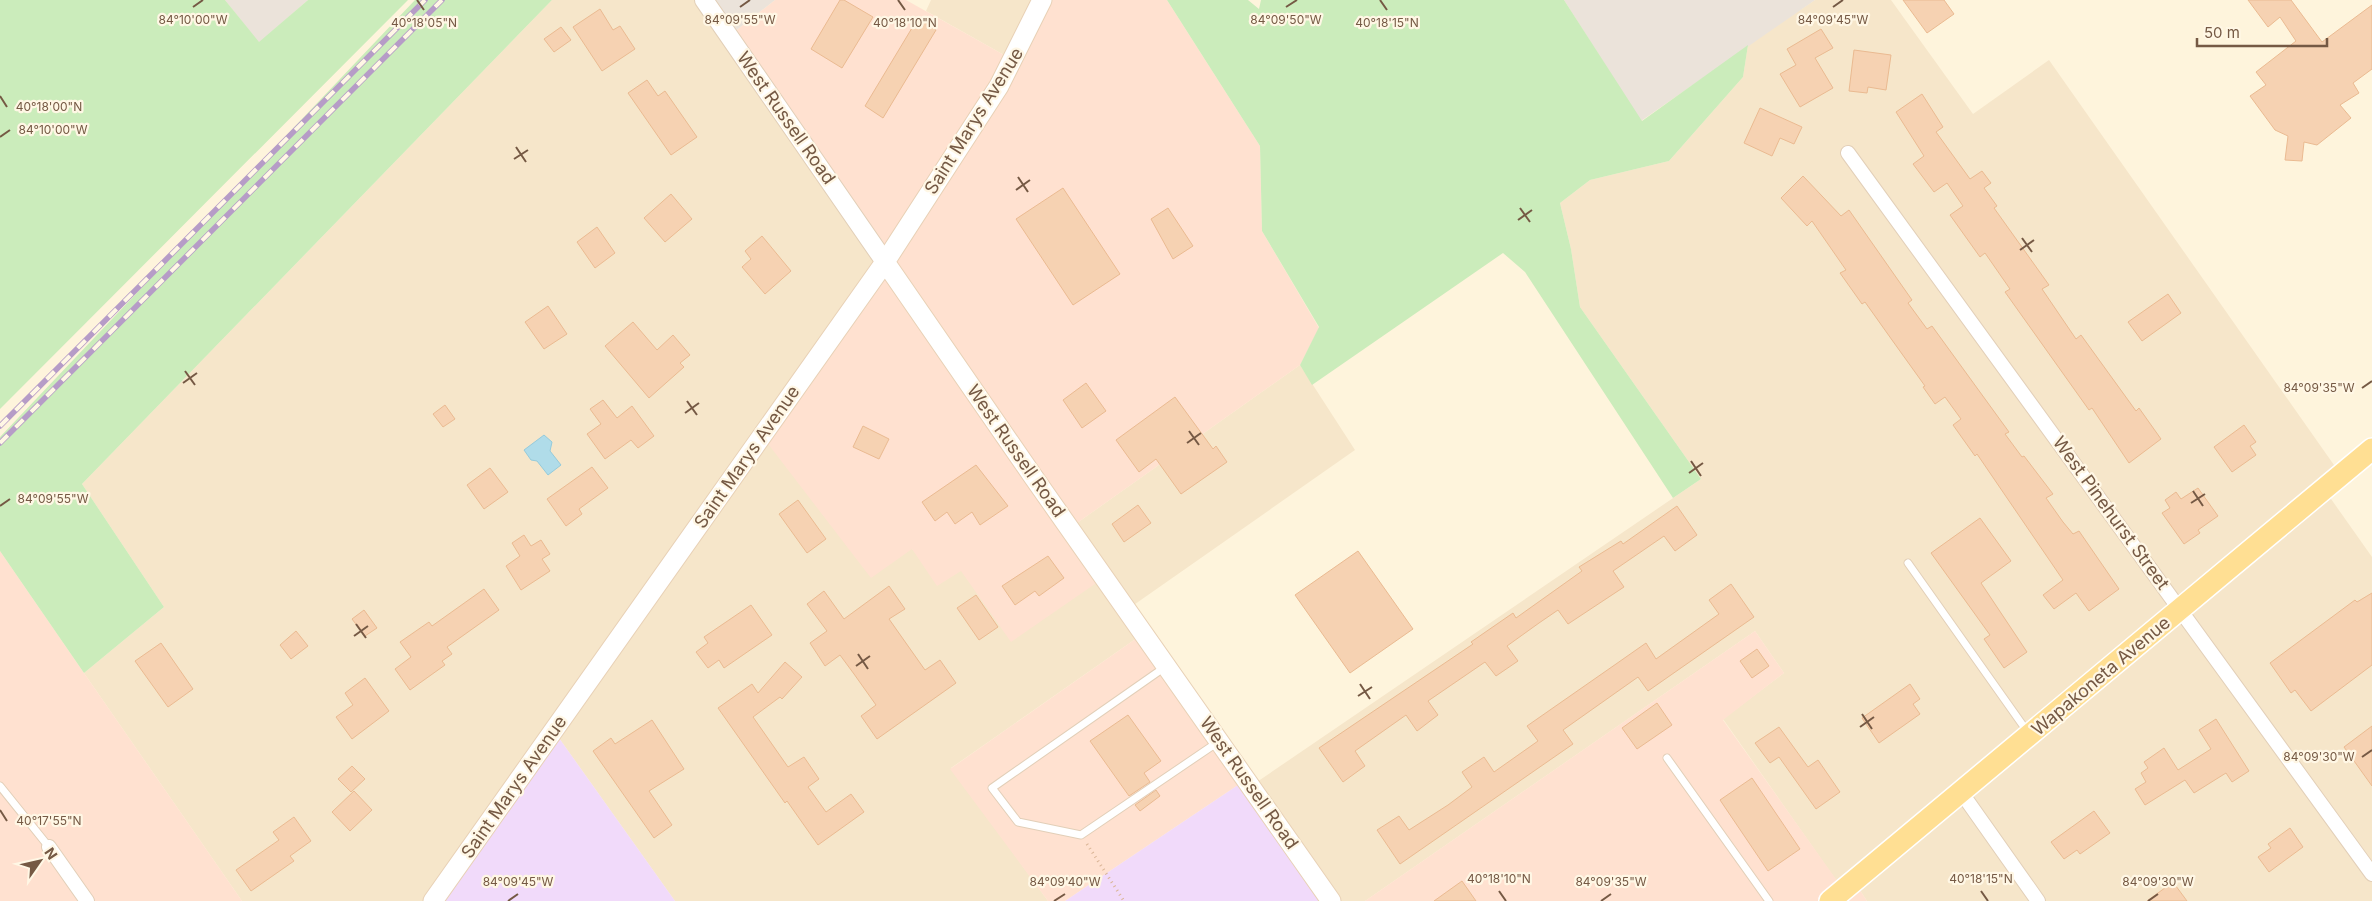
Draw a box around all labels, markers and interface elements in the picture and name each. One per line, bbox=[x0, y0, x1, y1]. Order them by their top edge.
text: 84°10'00"W bbox=[158, 12, 228, 27]
text: 84°09'55"W bbox=[704, 12, 776, 27]
text: 84°09'50"W bbox=[1250, 12, 1322, 27]
text: 84°09'45"W bbox=[1798, 12, 1869, 27]
text: 40°18'05"N bbox=[391, 15, 457, 30]
text: 40°18'10"N bbox=[873, 15, 937, 30]
text: 40°18'15"N bbox=[1355, 15, 1419, 30]
scale bar bbox=[2197, 15, 2327, 47]
text: 50 m bbox=[2204, 23, 2240, 42]
street label: Saint Marys Avenue bbox=[920, 44, 1027, 198]
street label: West Russell Road bbox=[733, 48, 840, 188]
text: 40°18'00"N bbox=[16, 99, 82, 114]
text: 84°10'00"W bbox=[18, 122, 88, 137]
text: 84°09'35"W bbox=[2283, 380, 2355, 395]
street label: Saint Marys Avenue bbox=[690, 381, 804, 532]
street label: West Russell Road bbox=[963, 381, 1070, 521]
street label: West Pinehurst Street bbox=[2049, 432, 2174, 593]
text: 84°09'55"W bbox=[17, 491, 89, 506]
street label: Wapakoneta Avenue bbox=[2027, 612, 2174, 740]
street label: Saint Marys Avenue bbox=[457, 711, 571, 862]
street label: West Russell Road bbox=[1196, 713, 1303, 853]
text: 84°09'30"W bbox=[2283, 749, 2355, 764]
text: 40°17'55"N bbox=[16, 813, 82, 828]
north arrow bbox=[15, 836, 65, 886]
text: N bbox=[41, 844, 61, 863]
text: 40°18'10"N bbox=[1467, 871, 1531, 886]
text: 40°18'15"N bbox=[1949, 871, 2013, 886]
text: 84°09'45"W bbox=[483, 874, 554, 889]
text: 84°09'40"W bbox=[1029, 874, 1101, 889]
text: 84°09'35"W bbox=[1575, 874, 1647, 889]
text: 84°09'30"W bbox=[2122, 874, 2194, 889]

